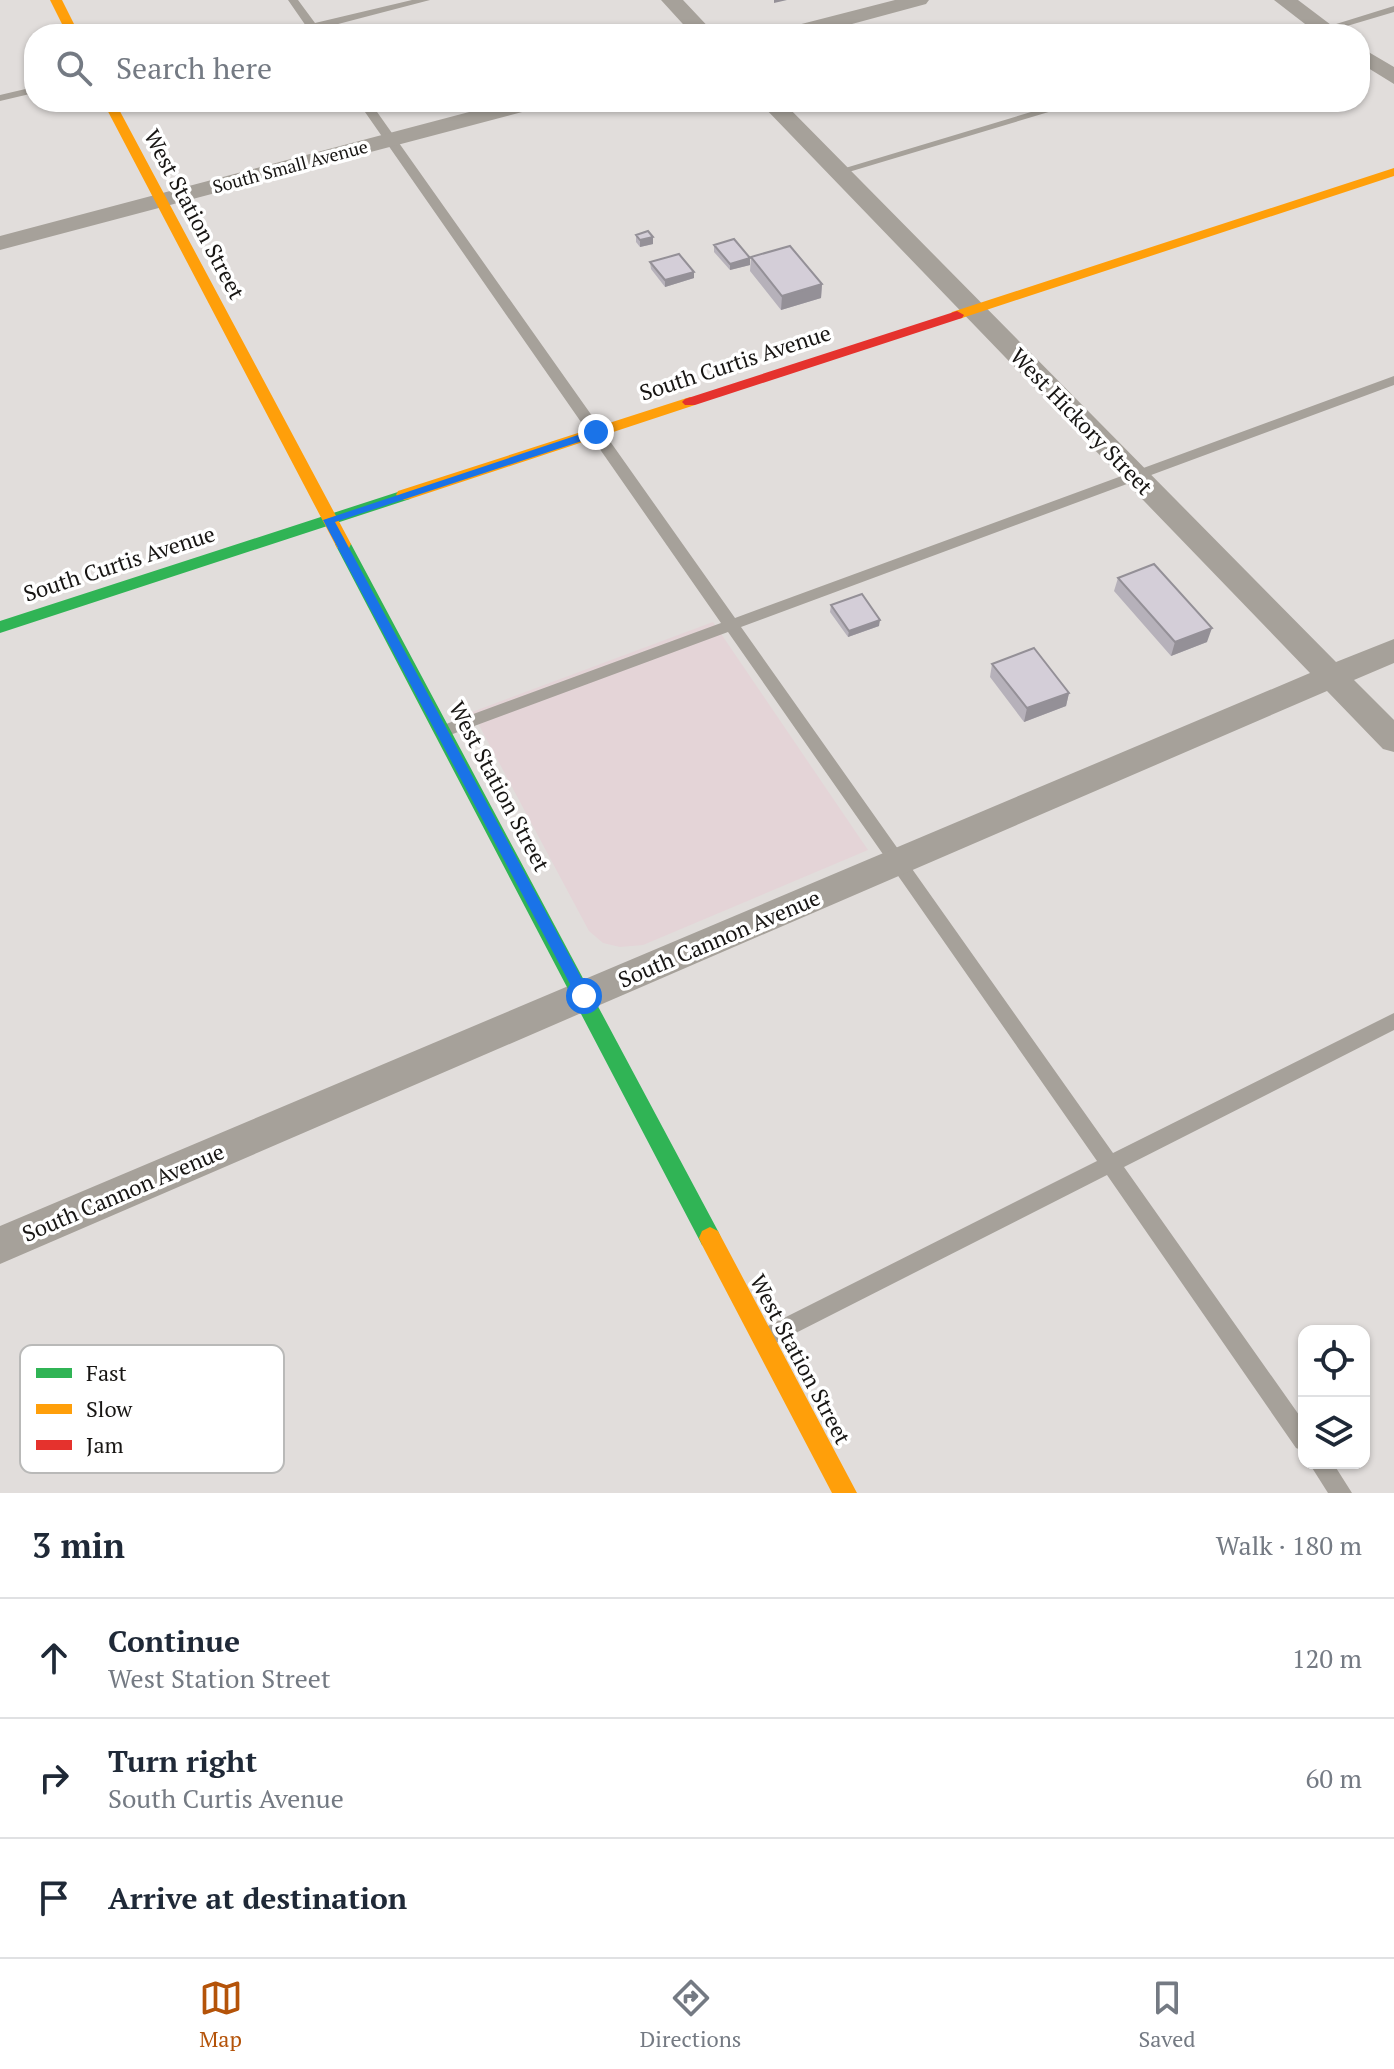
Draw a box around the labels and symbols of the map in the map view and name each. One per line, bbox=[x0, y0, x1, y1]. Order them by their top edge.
street label: West Station Street bbox=[138, 124, 252, 304]
street label: South Small Avenue bbox=[210, 134, 370, 198]
street label: South Curtis Avenue bbox=[636, 317, 834, 407]
street label: West Hickory Street bbox=[1004, 341, 1160, 501]
route end bbox=[578, 414, 614, 450]
street label: South Curtis Avenue bbox=[20, 518, 218, 608]
street label: West Station Street bbox=[443, 696, 557, 876]
street label: South Cannon Avenue bbox=[614, 882, 824, 994]
route start bbox=[566, 978, 602, 1014]
street label: South Cannon Avenue bbox=[18, 1136, 228, 1248]
street label: West Station Street bbox=[744, 1269, 858, 1449]
legend bbox=[20, 1345, 284, 1473]
text: Fast bbox=[86, 1358, 127, 1387]
text: Slow bbox=[86, 1394, 133, 1423]
text: Jam bbox=[86, 1430, 124, 1459]

